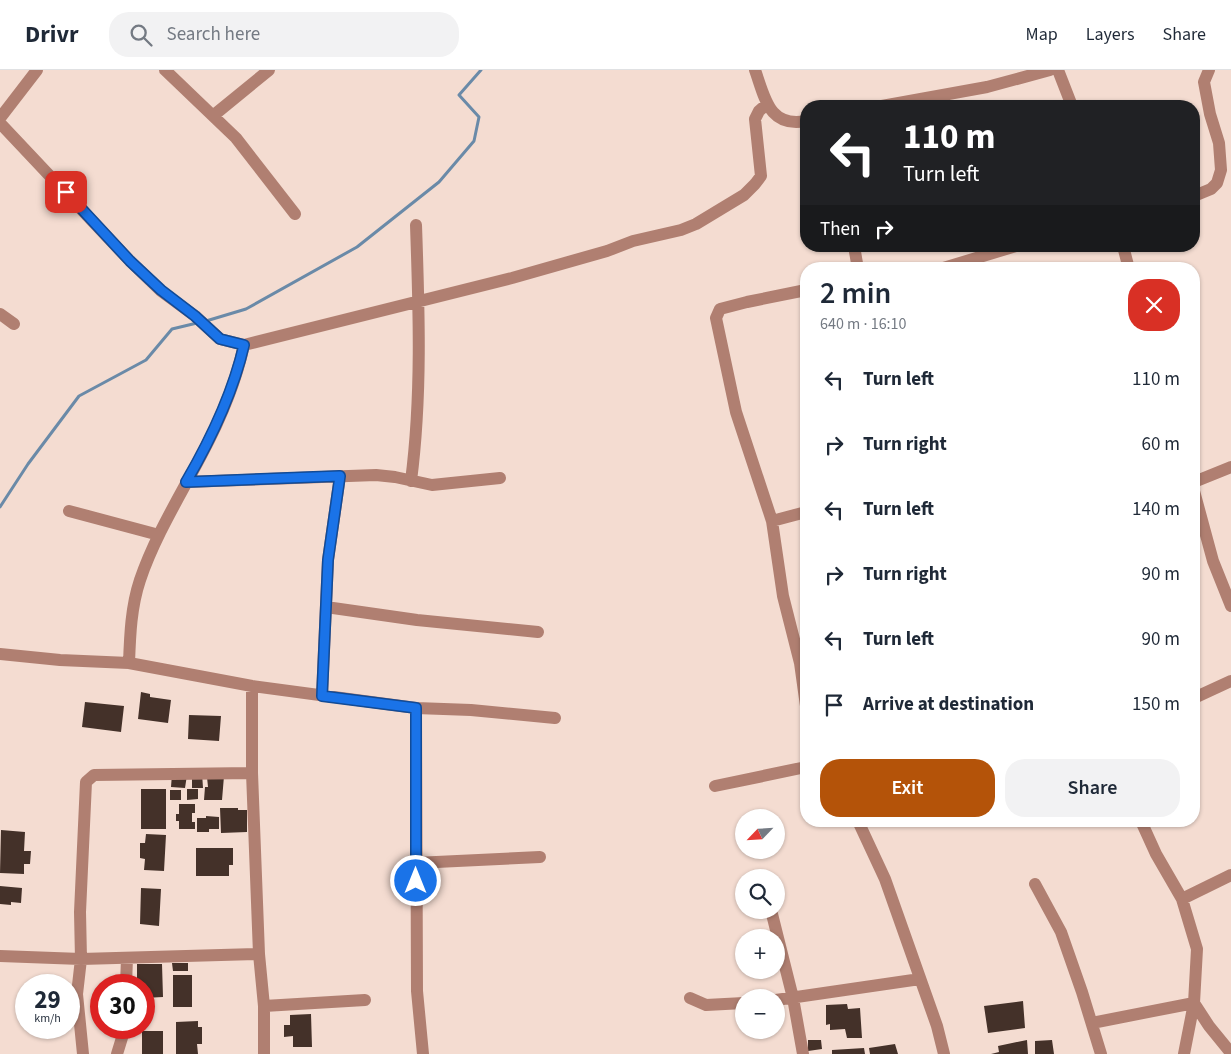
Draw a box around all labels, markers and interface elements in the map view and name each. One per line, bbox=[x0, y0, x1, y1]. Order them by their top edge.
search box bbox=[109, 12, 459, 57]
text: Drivr bbox=[25, 17, 79, 52]
icon: search bbox=[127, 21, 155, 49]
text: Search here bbox=[167, 21, 260, 48]
text: Map bbox=[1026, 22, 1058, 47]
text: Layers bbox=[1086, 22, 1135, 47]
text: Share bbox=[1163, 22, 1206, 47]
text: 110 m bbox=[903, 112, 995, 162]
icon: left bbox=[820, 120, 885, 185]
text: Turn left bbox=[903, 158, 979, 190]
pin bbox=[45, 171, 87, 213]
icon: arrive bbox=[52, 178, 80, 206]
icon: right bbox=[870, 215, 898, 243]
text: Then bbox=[820, 216, 860, 243]
text: 2 min bbox=[820, 272, 891, 315]
button: close bbox=[1128, 279, 1180, 331]
text: 640 m · 16:10 bbox=[820, 313, 907, 335]
icon: left bbox=[820, 366, 848, 394]
text: Turn left bbox=[863, 366, 934, 393]
text: 110 m bbox=[1132, 366, 1180, 393]
icon: right bbox=[820, 431, 848, 459]
text: Turn right bbox=[863, 431, 947, 458]
text: 60 m bbox=[1142, 431, 1180, 458]
icon: left bbox=[820, 496, 848, 524]
text: Turn left bbox=[863, 496, 934, 523]
text: 140 m bbox=[1132, 496, 1180, 523]
icon: right bbox=[820, 561, 848, 589]
text: Turn right bbox=[863, 561, 947, 588]
text: 90 m bbox=[1142, 561, 1180, 588]
icon: left bbox=[820, 626, 848, 654]
text: Turn left bbox=[863, 626, 934, 653]
text: 90 m bbox=[1142, 626, 1180, 653]
icon: arrive bbox=[820, 691, 848, 719]
text: Arrive at destination bbox=[863, 691, 1034, 718]
text: 150 m bbox=[1132, 691, 1180, 718]
button: Exit bbox=[820, 759, 995, 817]
button: Share bbox=[1005, 759, 1180, 817]
north arrow bbox=[735, 809, 785, 859]
map controls bbox=[735, 809, 785, 1039]
position arrow bbox=[389, 854, 441, 906]
button: search bbox=[735, 869, 785, 919]
button: + bbox=[735, 929, 785, 979]
speed limit sign: 30 bbox=[90, 974, 155, 1039]
text: 29 bbox=[34, 982, 61, 1018]
button: − bbox=[735, 989, 785, 1039]
text: km/h bbox=[34, 1010, 61, 1027]

